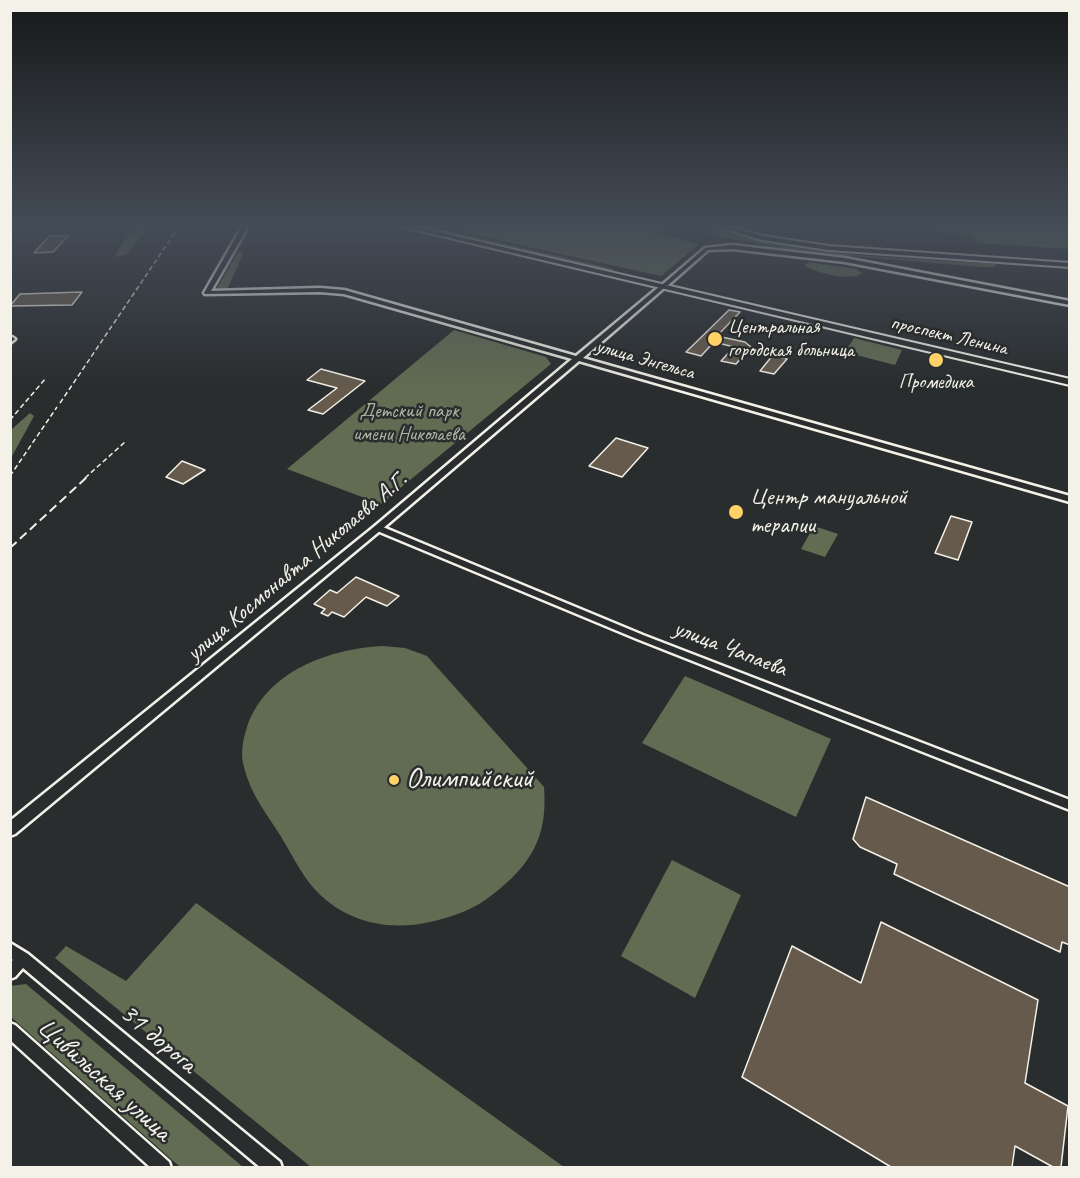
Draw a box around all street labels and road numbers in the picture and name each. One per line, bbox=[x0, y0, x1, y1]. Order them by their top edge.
street label: проспект Ленина bbox=[888, 311, 1010, 361]
street label: улица Энгельса bbox=[593, 335, 697, 385]
street label: улица Космонавта Николаева А.Г. bbox=[181, 466, 413, 668]
street label: улица Чапаева bbox=[669, 614, 791, 684]
street label: 31 дорога bbox=[112, 997, 204, 1081]
street label: Цивильская улица bbox=[30, 1011, 178, 1149]

